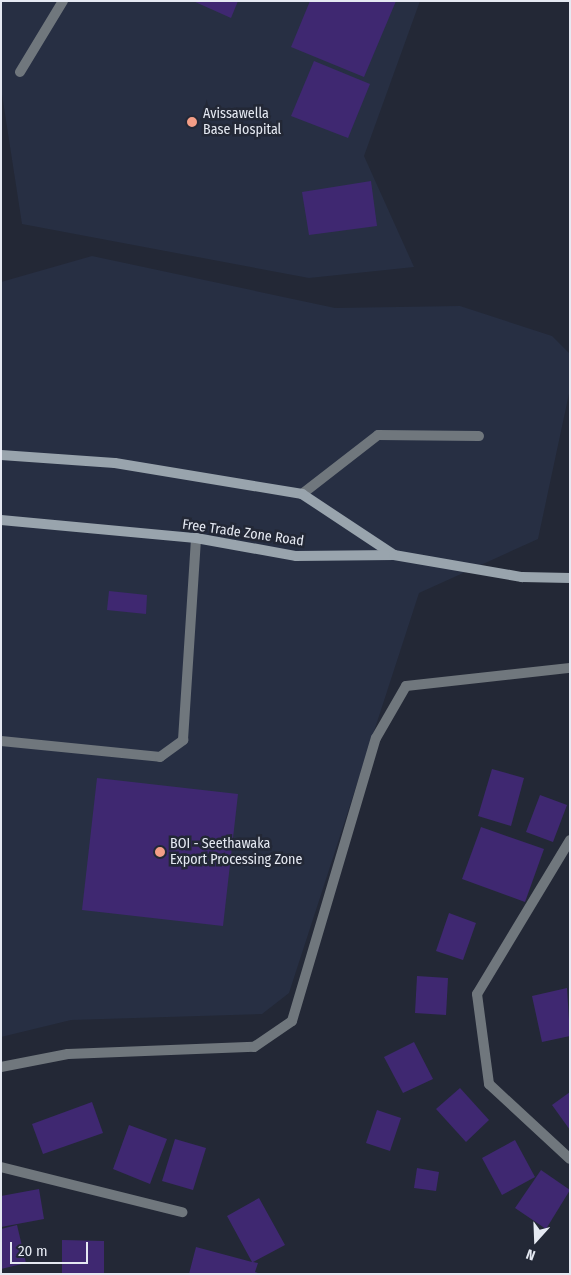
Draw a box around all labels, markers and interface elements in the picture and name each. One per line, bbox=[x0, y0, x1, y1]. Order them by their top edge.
place label: Avissawella Base Hospital bbox=[203, 106, 281, 138]
marker: Avissawella Base Hospital bbox=[185, 115, 199, 129]
street label: Free Trade Zone Road bbox=[181, 516, 305, 550]
place label: BOI - Seethawaka Export Processing Zone bbox=[170, 836, 302, 869]
marker: BOI - Seethawaka Export Processing Zone bbox=[154, 846, 166, 858]
north arrow bbox=[511, 1215, 561, 1265]
scale bar bbox=[12, 1232, 90, 1264]
text: 20 m bbox=[18, 1242, 48, 1260]
text: N bbox=[524, 1245, 538, 1264]

